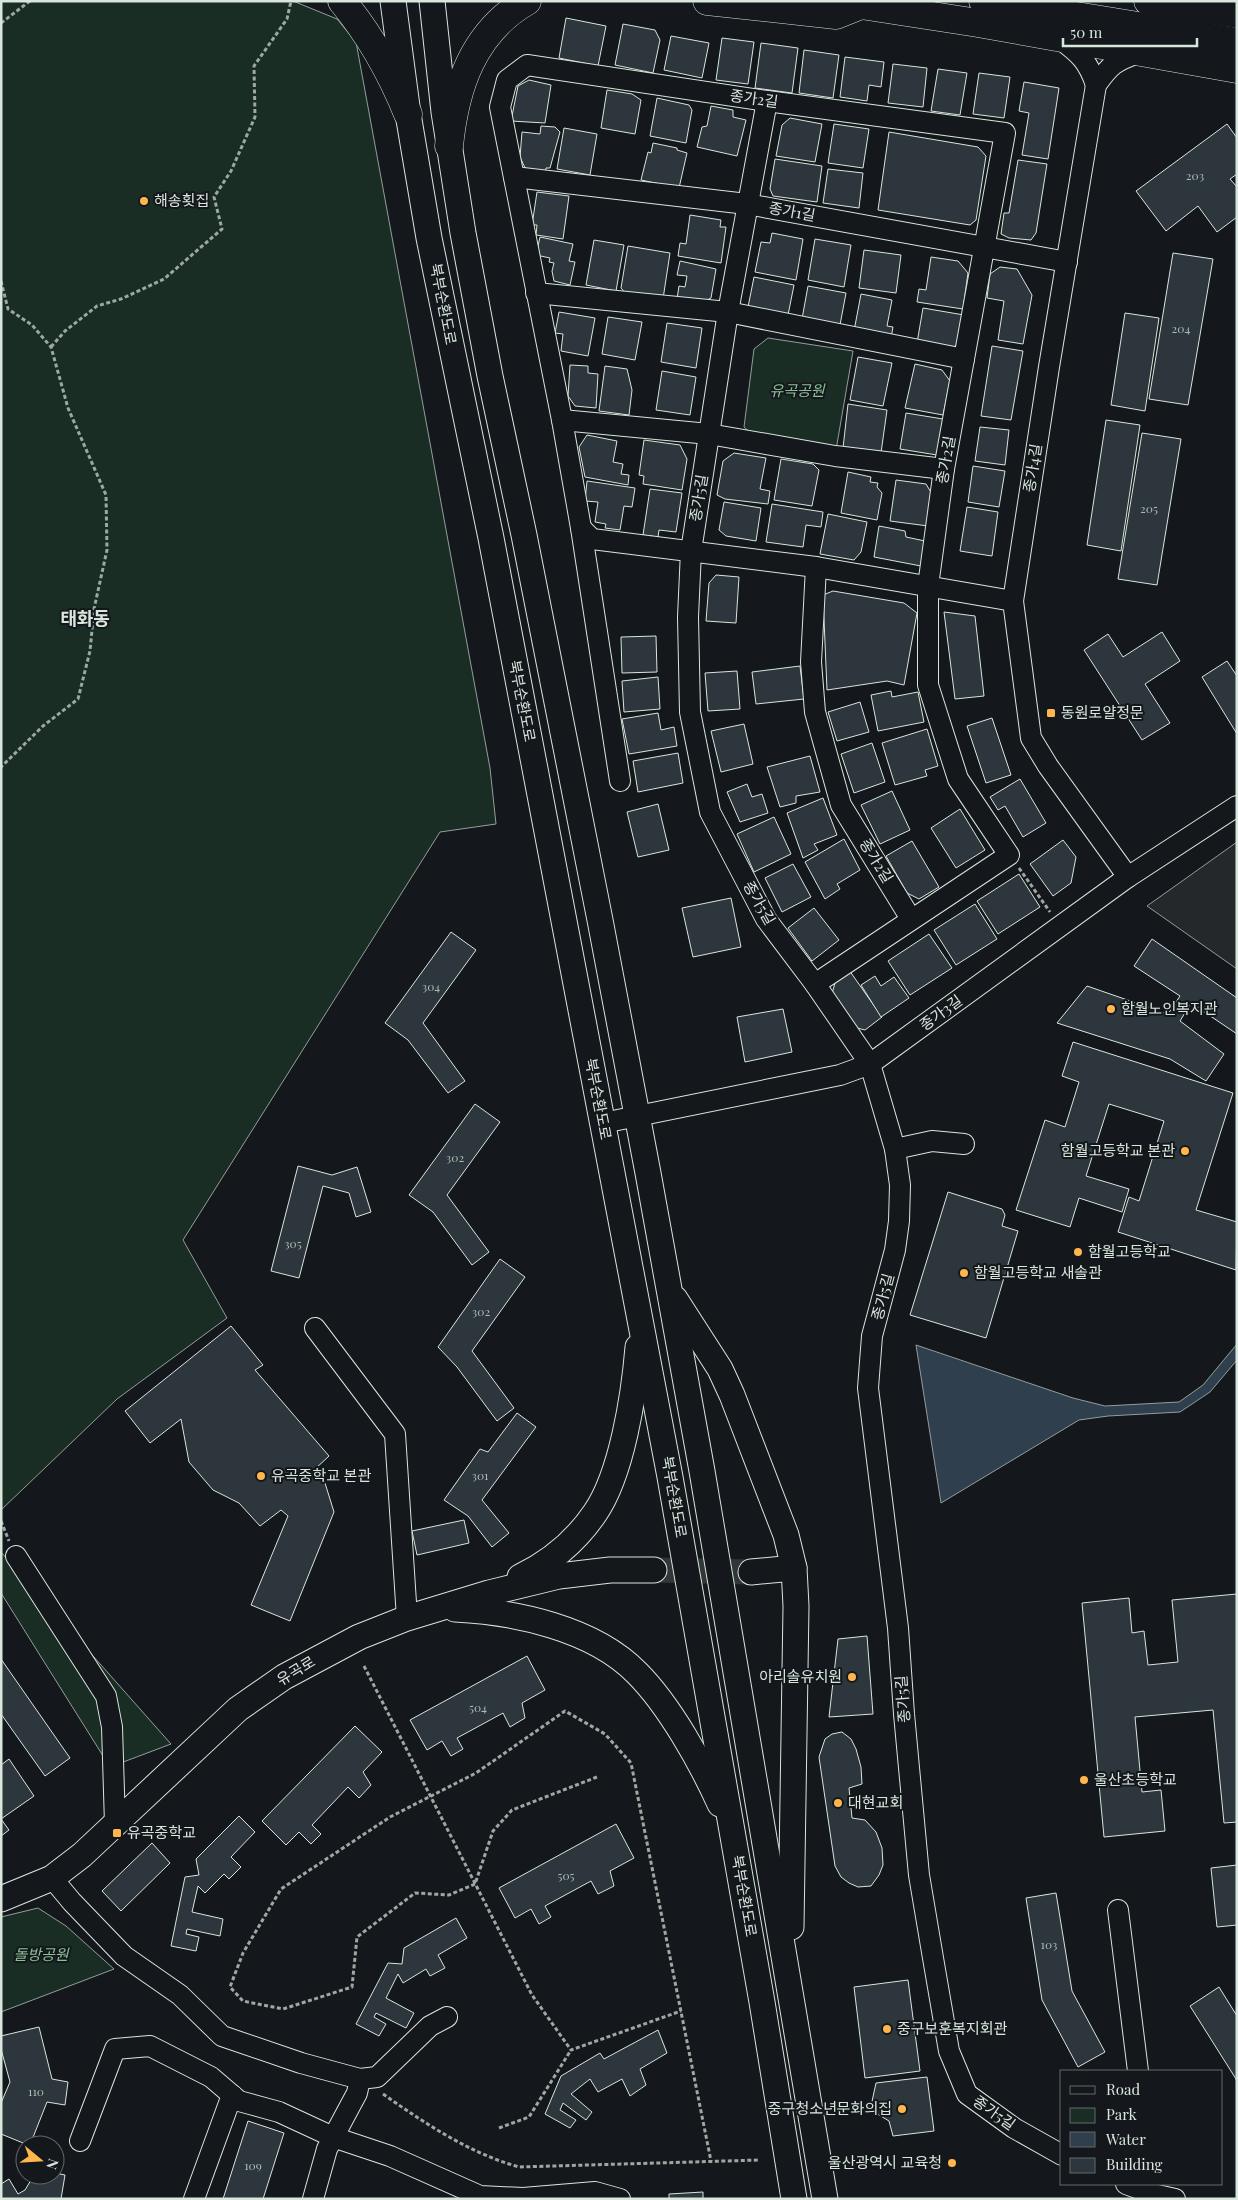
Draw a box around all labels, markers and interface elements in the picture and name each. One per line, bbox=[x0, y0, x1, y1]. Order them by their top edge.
scale bar bbox=[1063, 15, 1197, 47]
text: 50 m bbox=[1070, 22, 1103, 42]
street label: 종가2길 bbox=[729, 85, 780, 111]
house number: 203 bbox=[1186, 167, 1204, 183]
place label: 해송횟집 bbox=[154, 190, 209, 210]
marker: 해송횟집 bbox=[138, 195, 150, 207]
street label: 종가1길 bbox=[767, 197, 817, 225]
street label: 북부순환도로 bbox=[426, 261, 462, 346]
house number: 204 bbox=[1172, 320, 1191, 336]
park label: 유곡공원 bbox=[769, 380, 826, 400]
street label: 종가2길 bbox=[931, 434, 959, 485]
street label: 종가4길 bbox=[1018, 442, 1046, 494]
street label: 종가5길 bbox=[684, 473, 712, 523]
house number: 205 bbox=[1140, 500, 1158, 516]
district label: 태화동 bbox=[60, 606, 110, 630]
street label: 북부순환도로 bbox=[505, 658, 541, 743]
place label: 동원로얄정문 bbox=[1061, 702, 1144, 722]
marker: 동원로얄정문 bbox=[1045, 707, 1057, 719]
street label: 종가2길 bbox=[855, 835, 898, 886]
street label: 종가5길 bbox=[739, 877, 780, 928]
house number: 304 bbox=[422, 978, 440, 994]
street label: 종가3길 bbox=[915, 990, 966, 1034]
place label: 함월노인복지관 bbox=[1121, 998, 1218, 1018]
marker: 함월노인복지관 bbox=[1105, 1003, 1117, 1015]
street label: 북부순환도로 bbox=[581, 1056, 617, 1141]
place label: 함월고등학교 본관 bbox=[1061, 1140, 1175, 1160]
marker: 함월고등학교 본관 bbox=[1179, 1145, 1191, 1157]
house number: 302 bbox=[446, 1149, 464, 1165]
house number: 305 bbox=[284, 1235, 302, 1251]
place label: 함월고등학교 bbox=[1088, 1241, 1171, 1261]
marker: 함월고등학교 bbox=[1072, 1246, 1084, 1258]
place label: 함월고등학교 새솔관 bbox=[974, 1262, 1102, 1282]
marker: 함월고등학교 새솔관 bbox=[958, 1267, 970, 1279]
street label: 종가5길 bbox=[866, 1271, 898, 1322]
house number: 302 bbox=[472, 1303, 490, 1319]
street label: 북부순환도로 bbox=[658, 1454, 692, 1539]
place label: 유곡중학교 본관 bbox=[271, 1465, 372, 1485]
house number: 301 bbox=[471, 1467, 489, 1483]
marker: 유곡중학교 본관 bbox=[255, 1470, 267, 1482]
street label: 유곡로 bbox=[273, 1651, 318, 1689]
place label: 아리솔유치원 bbox=[759, 1666, 842, 1686]
marker: 아리솔유치원 bbox=[846, 1671, 858, 1683]
street label: 종가5길 bbox=[890, 1675, 914, 1724]
house number: 504 bbox=[469, 1699, 487, 1715]
place label: 울산초등학교 bbox=[1094, 1769, 1177, 1789]
marker: 울산초등학교 bbox=[1078, 1774, 1090, 1786]
place label: 대현교회 bbox=[848, 1792, 903, 1812]
marker: 대현교회 bbox=[832, 1797, 844, 1809]
place label: 유곡중학교 bbox=[127, 1822, 196, 1842]
marker: 유곡중학교 bbox=[111, 1827, 123, 1839]
street label: 북부순환도로 bbox=[728, 1853, 762, 1938]
house number: 505 bbox=[557, 1867, 575, 1883]
house number: 103 bbox=[1040, 1936, 1058, 1952]
park label: 돌방공원 bbox=[13, 1944, 70, 1964]
place label: 중구보훈복지회관 bbox=[897, 2018, 1008, 2038]
marker: 중구보훈복지회관 bbox=[881, 2023, 893, 2035]
legend bbox=[1060, 2070, 1223, 2185]
text: Road bbox=[1106, 2079, 1140, 2099]
house number: 110 bbox=[28, 2083, 44, 2099]
street label: 종가5길 bbox=[969, 2090, 1020, 2134]
place label: 중구청소년문화의집 bbox=[768, 2098, 892, 2118]
marker: 중구청소년문화의집 bbox=[896, 2103, 908, 2115]
text: Park bbox=[1106, 2104, 1138, 2124]
text: Water bbox=[1105, 2129, 1146, 2149]
north arrow bbox=[15, 2135, 65, 2185]
place label: 울산광역시 교육청 bbox=[828, 2152, 942, 2172]
text: Building bbox=[1106, 2154, 1163, 2174]
text: N bbox=[42, 2156, 63, 2172]
house number: 109 bbox=[244, 2157, 262, 2173]
marker: 울산광역시 교육청 bbox=[946, 2157, 958, 2169]

